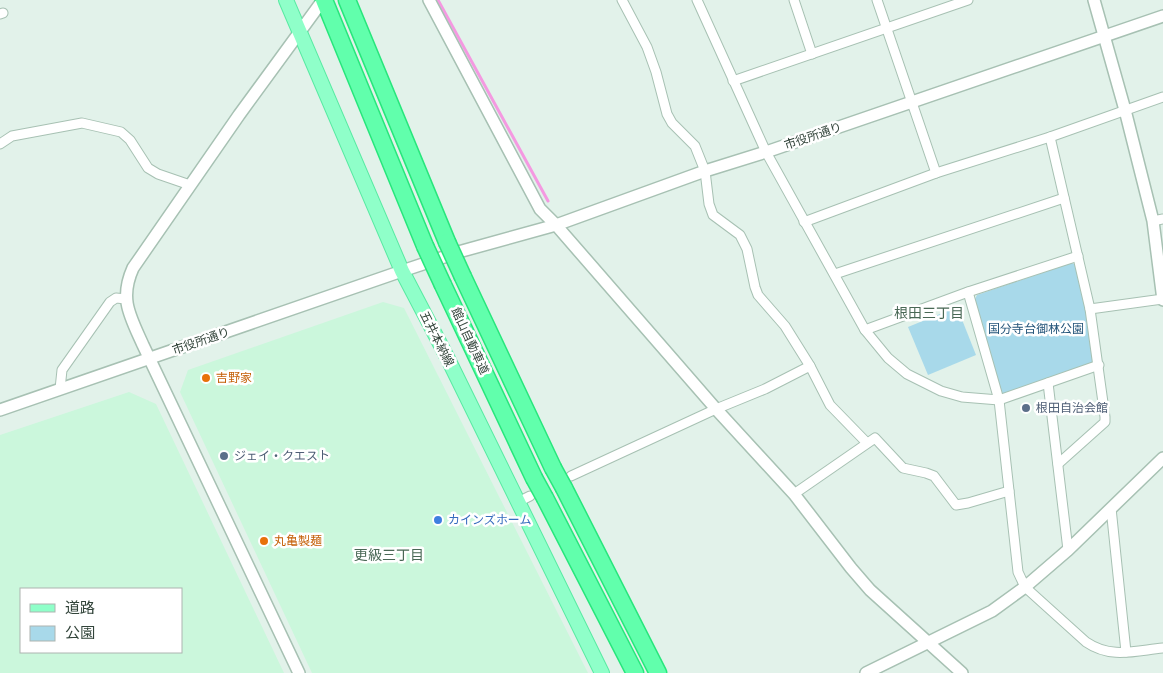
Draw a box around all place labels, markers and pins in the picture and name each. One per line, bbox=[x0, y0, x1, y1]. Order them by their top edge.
place label: 吉野家 bbox=[216, 368, 252, 387]
marker: 吉野家 bbox=[200, 372, 212, 384]
place label: 根田自治会館 bbox=[1036, 398, 1108, 417]
marker: 根田自治会館 bbox=[1020, 402, 1032, 414]
place label: ジェイ・クエスト bbox=[234, 446, 330, 465]
marker: ジェイ・クエスト bbox=[218, 450, 230, 462]
place label: カインズホーム bbox=[448, 510, 531, 529]
marker: カインズホーム bbox=[432, 514, 444, 526]
place label: 丸亀製麺 bbox=[274, 531, 322, 550]
marker: 丸亀製麺 bbox=[258, 535, 270, 547]

